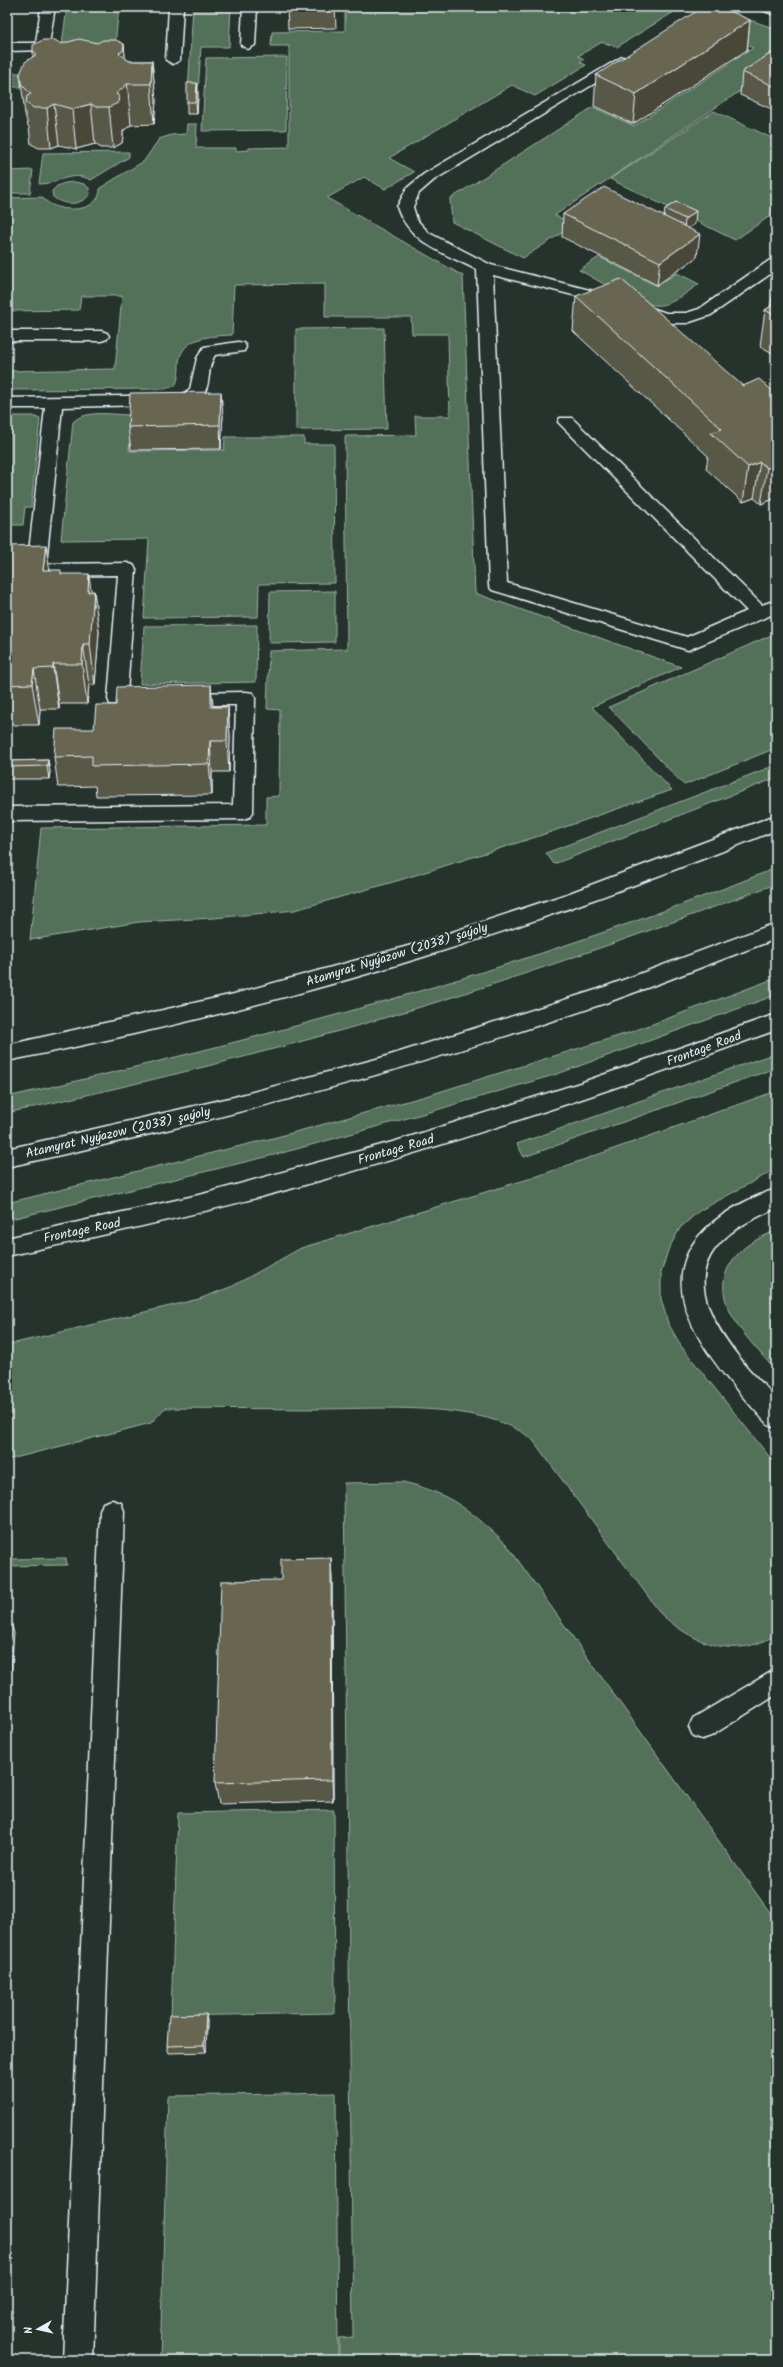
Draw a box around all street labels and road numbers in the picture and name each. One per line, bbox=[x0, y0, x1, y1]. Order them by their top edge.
street label: Atamyrat Nyýazow (2038) şaýoly bbox=[304, 917, 491, 993]
street label: Frontage Road bbox=[664, 1026, 745, 1072]
street label: Atamyrat Nyýazow (2038) şaýoly bbox=[24, 1101, 213, 1164]
street label: Frontage Road bbox=[355, 1129, 437, 1171]
street label: Frontage Road bbox=[41, 1212, 123, 1249]

